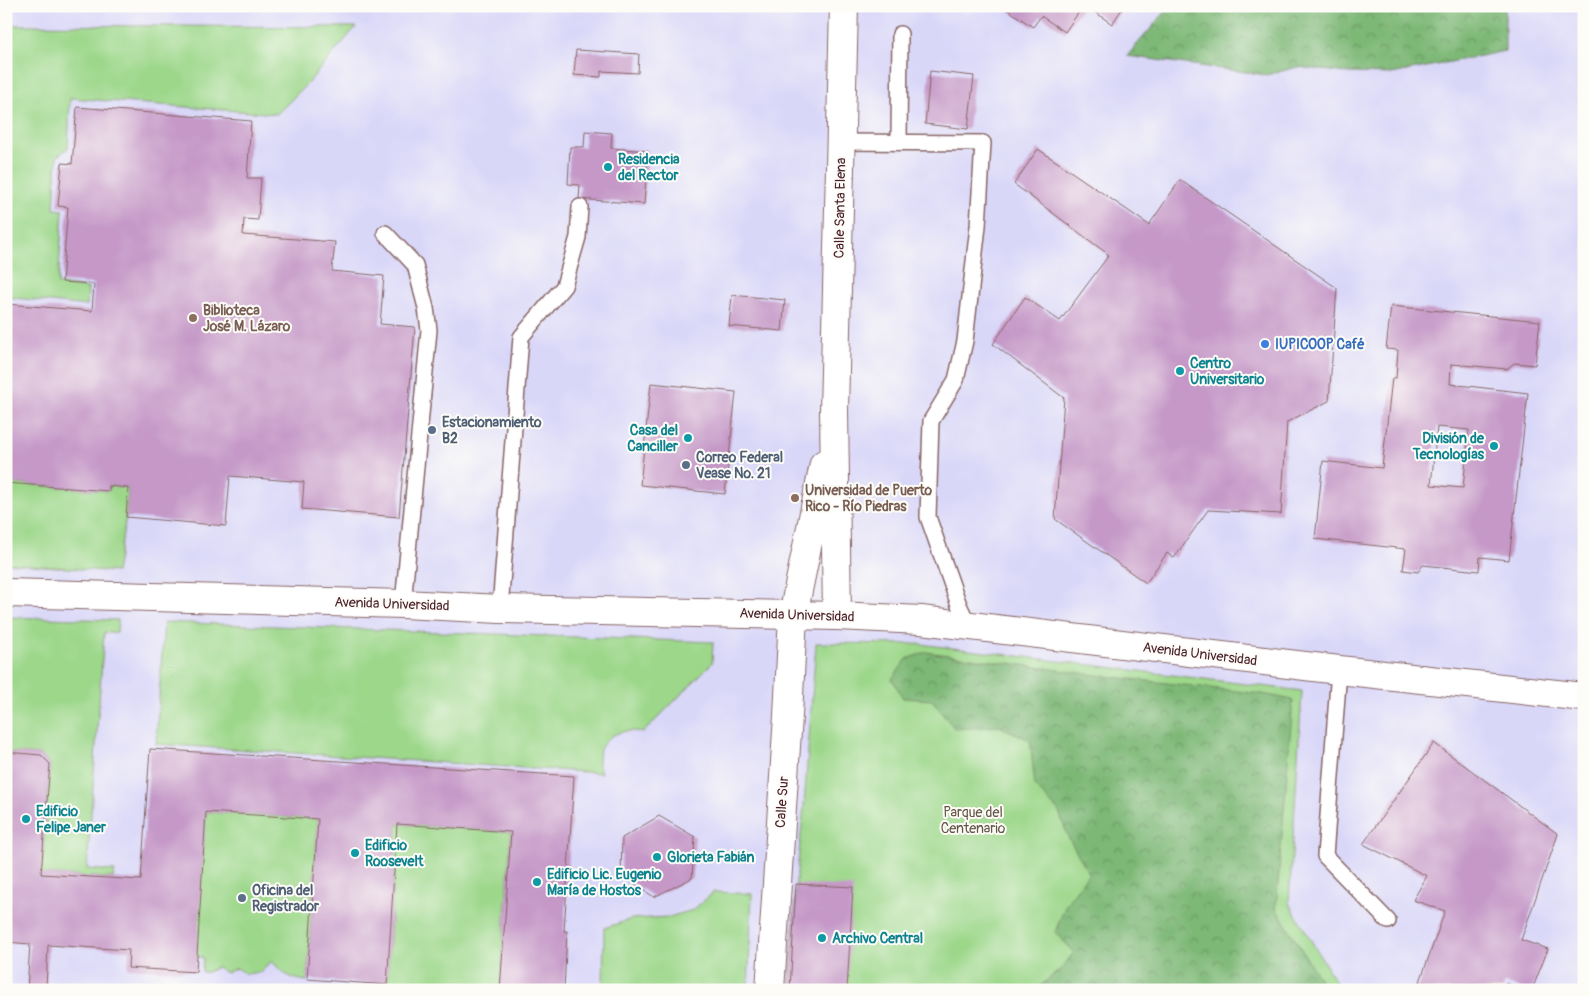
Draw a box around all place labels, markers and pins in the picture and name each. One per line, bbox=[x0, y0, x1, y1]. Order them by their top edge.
place label: Residencia del Rector bbox=[618, 151, 680, 184]
marker: Residencia del Rector bbox=[602, 161, 614, 173]
place label: Biblioteca José M. Lázaro bbox=[203, 302, 291, 335]
marker: Biblioteca José M. Lázaro bbox=[187, 312, 199, 324]
place label: IUPICOOP Café bbox=[1275, 336, 1365, 353]
marker: IUPICOOP Café bbox=[1259, 338, 1271, 350]
place label: Centro Universitario bbox=[1190, 355, 1265, 388]
marker: Centro Universitario bbox=[1174, 365, 1186, 377]
place label: Estacionamiento B2 bbox=[442, 414, 542, 447]
place label: Casa del Canciller bbox=[627, 422, 679, 455]
marker: Estacionamiento B2 bbox=[426, 424, 438, 436]
place label: División de Tecnologías bbox=[1412, 430, 1485, 463]
marker: Casa del Canciller bbox=[682, 432, 694, 444]
marker: División de Tecnologías bbox=[1488, 440, 1500, 452]
place label: Correo Federal Vease No. 21 bbox=[696, 449, 783, 482]
marker: Correo Federal Vease No. 21 bbox=[680, 459, 692, 471]
place label: Universidad de Puerto Rico - Río Piedras bbox=[805, 482, 933, 515]
marker: Universidad de Puerto Rico - Río Piedras bbox=[789, 492, 801, 504]
place label: Edificio Felipe Janer bbox=[36, 803, 107, 836]
marker: Edificio Felipe Janer bbox=[20, 813, 32, 825]
place label: Edificio Roosevelt bbox=[365, 837, 424, 870]
marker: Edificio Roosevelt bbox=[349, 847, 361, 859]
place label: Glorieta Fabián bbox=[667, 849, 755, 866]
marker: Glorieta Fabián bbox=[651, 851, 663, 863]
place label: Edificio Lic. Eugenio María de Hostos bbox=[547, 866, 662, 899]
marker: Edificio Lic. Eugenio María de Hostos bbox=[531, 876, 543, 888]
place label: Oficina del Registrador bbox=[252, 882, 320, 915]
marker: Oficina del Registrador bbox=[236, 892, 248, 904]
place label: Archivo Central bbox=[832, 930, 923, 947]
marker: Archivo Central bbox=[816, 932, 828, 944]

